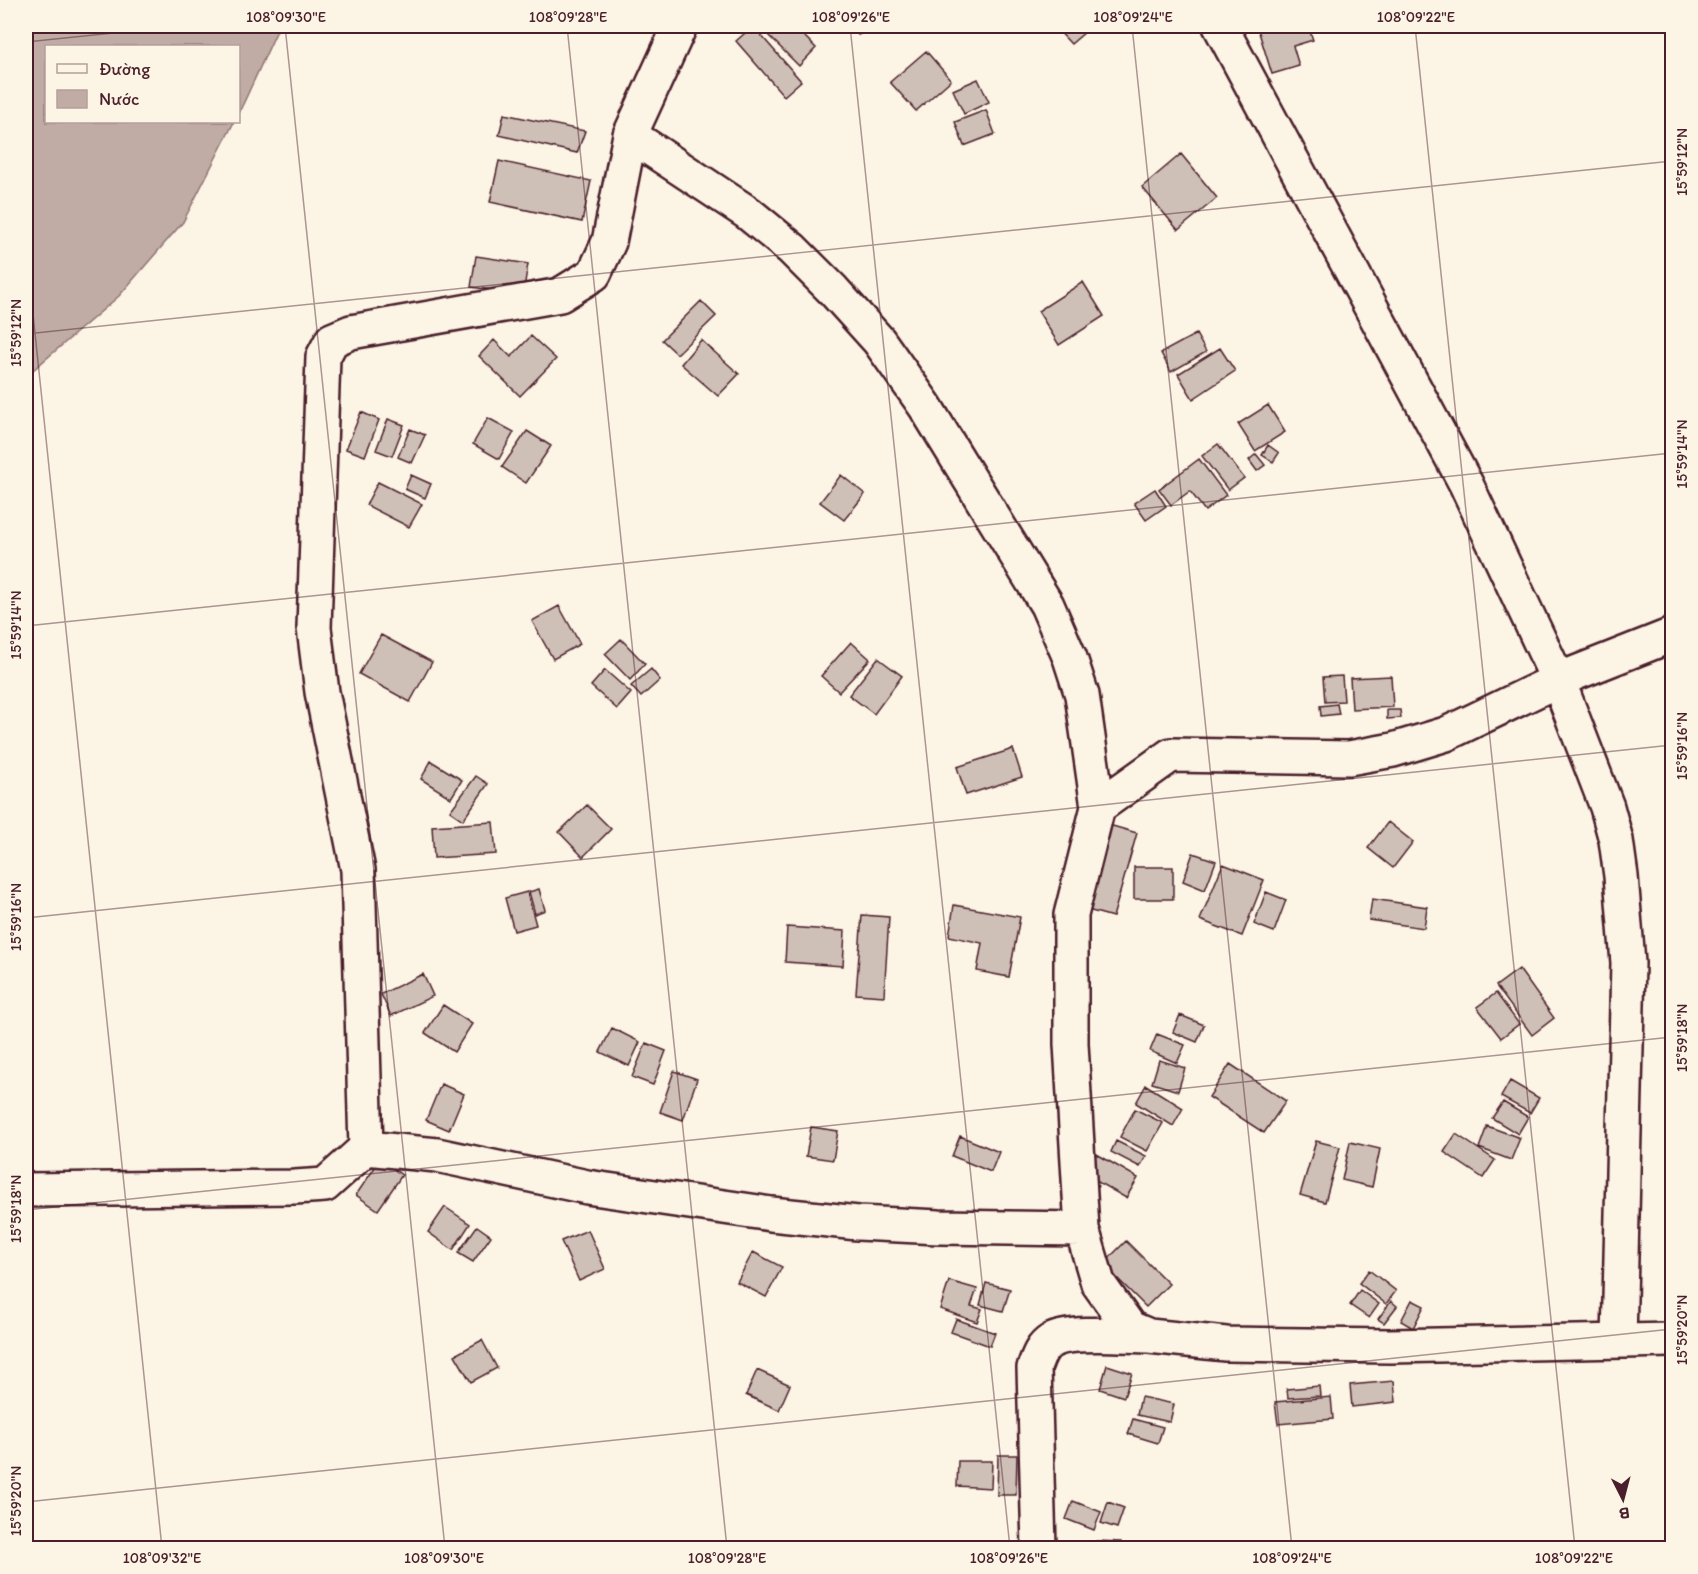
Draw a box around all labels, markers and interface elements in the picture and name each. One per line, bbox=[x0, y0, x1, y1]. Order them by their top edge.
text: 108°09'30"E bbox=[246, 8, 326, 26]
text: 108°09'28"E bbox=[529, 8, 607, 26]
text: 108°09'26"E bbox=[812, 8, 890, 26]
text: 108°09'24"E bbox=[1093, 8, 1173, 26]
text: 108°09'22"E bbox=[1377, 8, 1455, 26]
legend bbox=[45, 45, 240, 123]
text: Đường bbox=[99, 58, 151, 80]
text: Nước bbox=[99, 88, 139, 110]
text: 15°59'12"N bbox=[1673, 128, 1691, 196]
text: 15°59'12"N bbox=[7, 299, 25, 367]
text: 15°59'14"N bbox=[1673, 419, 1691, 489]
text: 15°59'14"N bbox=[7, 590, 25, 660]
text: 15°59'16"N bbox=[1673, 712, 1691, 780]
text: 15°59'16"N bbox=[7, 883, 25, 951]
text: 15°59'18"N bbox=[1673, 1004, 1691, 1072]
text: 15°59'18"N bbox=[7, 1175, 25, 1243]
text: 15°59'20"N bbox=[1673, 1295, 1691, 1365]
text: 15°59'20"N bbox=[7, 1466, 25, 1536]
north arrow bbox=[1593, 1469, 1653, 1529]
text: B bbox=[1618, 1503, 1631, 1523]
text: 108°09'32"E bbox=[123, 1549, 201, 1567]
text: 108°09'30"E bbox=[404, 1549, 484, 1567]
text: 108°09'28"E bbox=[688, 1549, 766, 1567]
text: 108°09'26"E bbox=[970, 1549, 1048, 1567]
text: 108°09'24"E bbox=[1252, 1549, 1332, 1567]
text: 108°09'22"E bbox=[1535, 1549, 1613, 1567]

